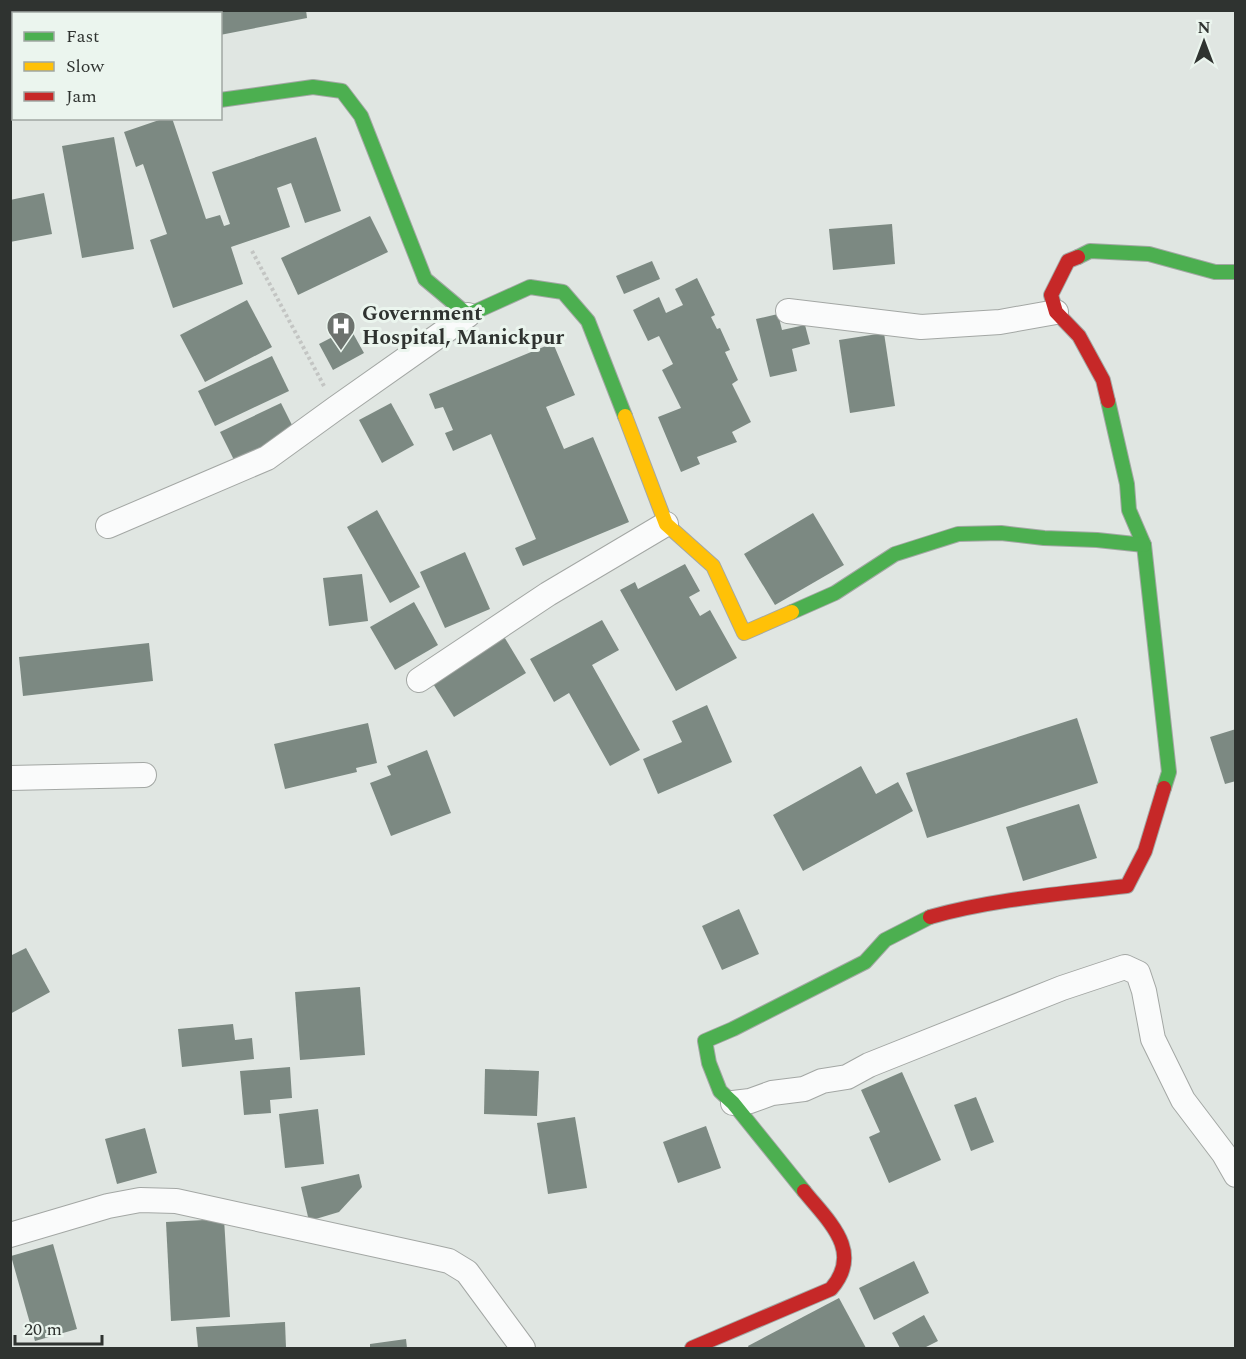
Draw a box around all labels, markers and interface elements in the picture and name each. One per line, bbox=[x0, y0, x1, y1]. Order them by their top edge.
legend bbox=[12, 12, 222, 120]
north arrow bbox=[1174, 12, 1234, 72]
text: N bbox=[1197, 16, 1211, 40]
text: Fast bbox=[66, 23, 99, 50]
text: Slow bbox=[66, 53, 105, 80]
text: Jam bbox=[66, 83, 97, 110]
place label: Government Hospital, Manickpur bbox=[362, 298, 564, 354]
hospital icon: Government Hospital, Manickpur bbox=[325, 310, 357, 352]
scale bar bbox=[15, 1308, 102, 1346]
text: 20 m bbox=[24, 1316, 62, 1343]

